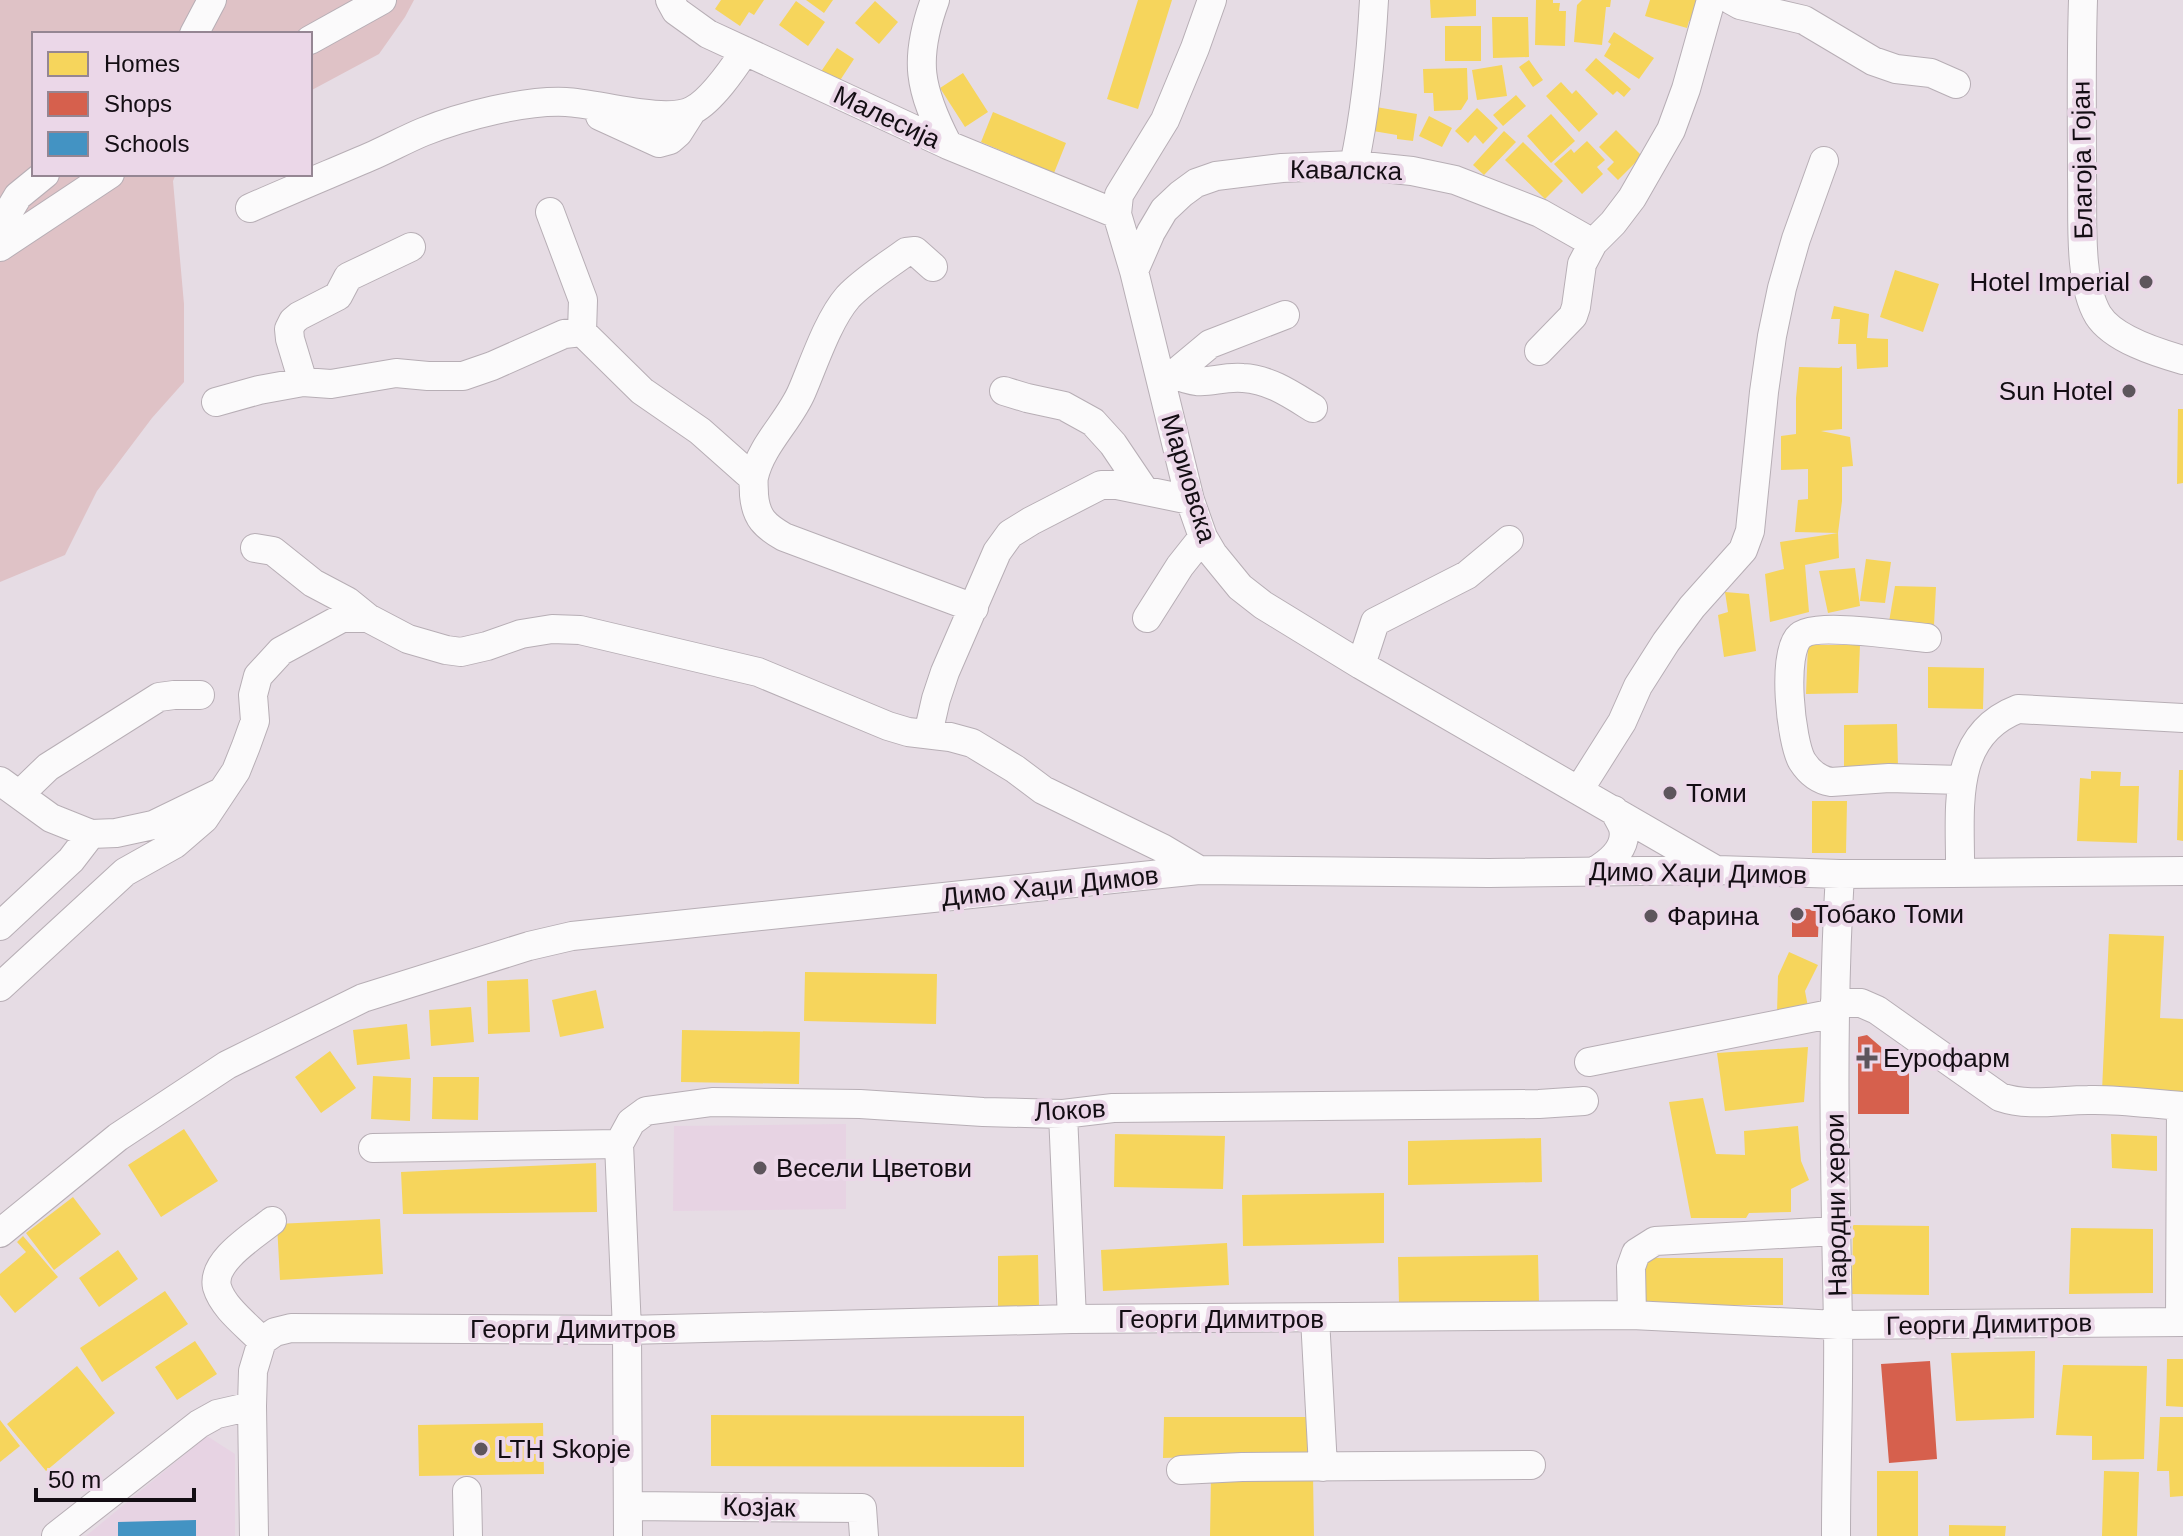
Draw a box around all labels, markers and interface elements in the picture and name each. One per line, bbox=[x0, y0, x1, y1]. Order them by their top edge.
legend bbox=[32, 32, 312, 176]
text: Homes bbox=[104, 50, 180, 77]
street label: Малесија bbox=[829, 79, 945, 155]
street label: Благоја Гојан bbox=[2066, 80, 2098, 240]
text: Shops bbox=[104, 90, 172, 117]
text: Schools bbox=[104, 130, 189, 157]
street label: Кавалска bbox=[1290, 154, 1403, 186]
place label: Hotel Imperial bbox=[1970, 267, 2130, 297]
marker: Hotel Imperial bbox=[2137, 273, 2155, 291]
place label: Sun Hotel bbox=[1999, 376, 2113, 406]
marker: Sun Hotel bbox=[2120, 382, 2138, 400]
street label: Мариовска bbox=[1155, 410, 1223, 546]
place label: Томи bbox=[1686, 778, 1747, 808]
marker: Томи bbox=[1661, 784, 1679, 802]
street label: Димо Хаџи Димов bbox=[1589, 856, 1807, 890]
street label: Димо Хаџи Димов bbox=[940, 860, 1160, 912]
place label: Тобако Томи bbox=[1813, 899, 1964, 929]
place label: Фарина bbox=[1667, 901, 1760, 931]
marker: Тобако Томи bbox=[1788, 905, 1806, 923]
marker: Фарина bbox=[1642, 907, 1660, 925]
place label: Еурофарм bbox=[1883, 1043, 2010, 1073]
marker: Еурофарм bbox=[1858, 1049, 1876, 1067]
street label: Локов bbox=[1034, 1093, 1106, 1127]
street label: Народни херои bbox=[1819, 1113, 1853, 1297]
place label: Весели Цветови bbox=[776, 1153, 972, 1183]
marker: Весели Цветови bbox=[751, 1159, 769, 1177]
street label: Георги Димитров bbox=[1118, 1304, 1324, 1334]
street label: Георги Димитров bbox=[1886, 1307, 2092, 1341]
street label: Георги Димитров bbox=[470, 1314, 676, 1344]
place label: LTH Skopje bbox=[497, 1434, 631, 1464]
marker: LTH Skopje bbox=[472, 1440, 490, 1458]
scale bar bbox=[36, 1452, 194, 1502]
text: 50 m bbox=[48, 1466, 101, 1493]
street label: Козјак bbox=[722, 1491, 796, 1523]

